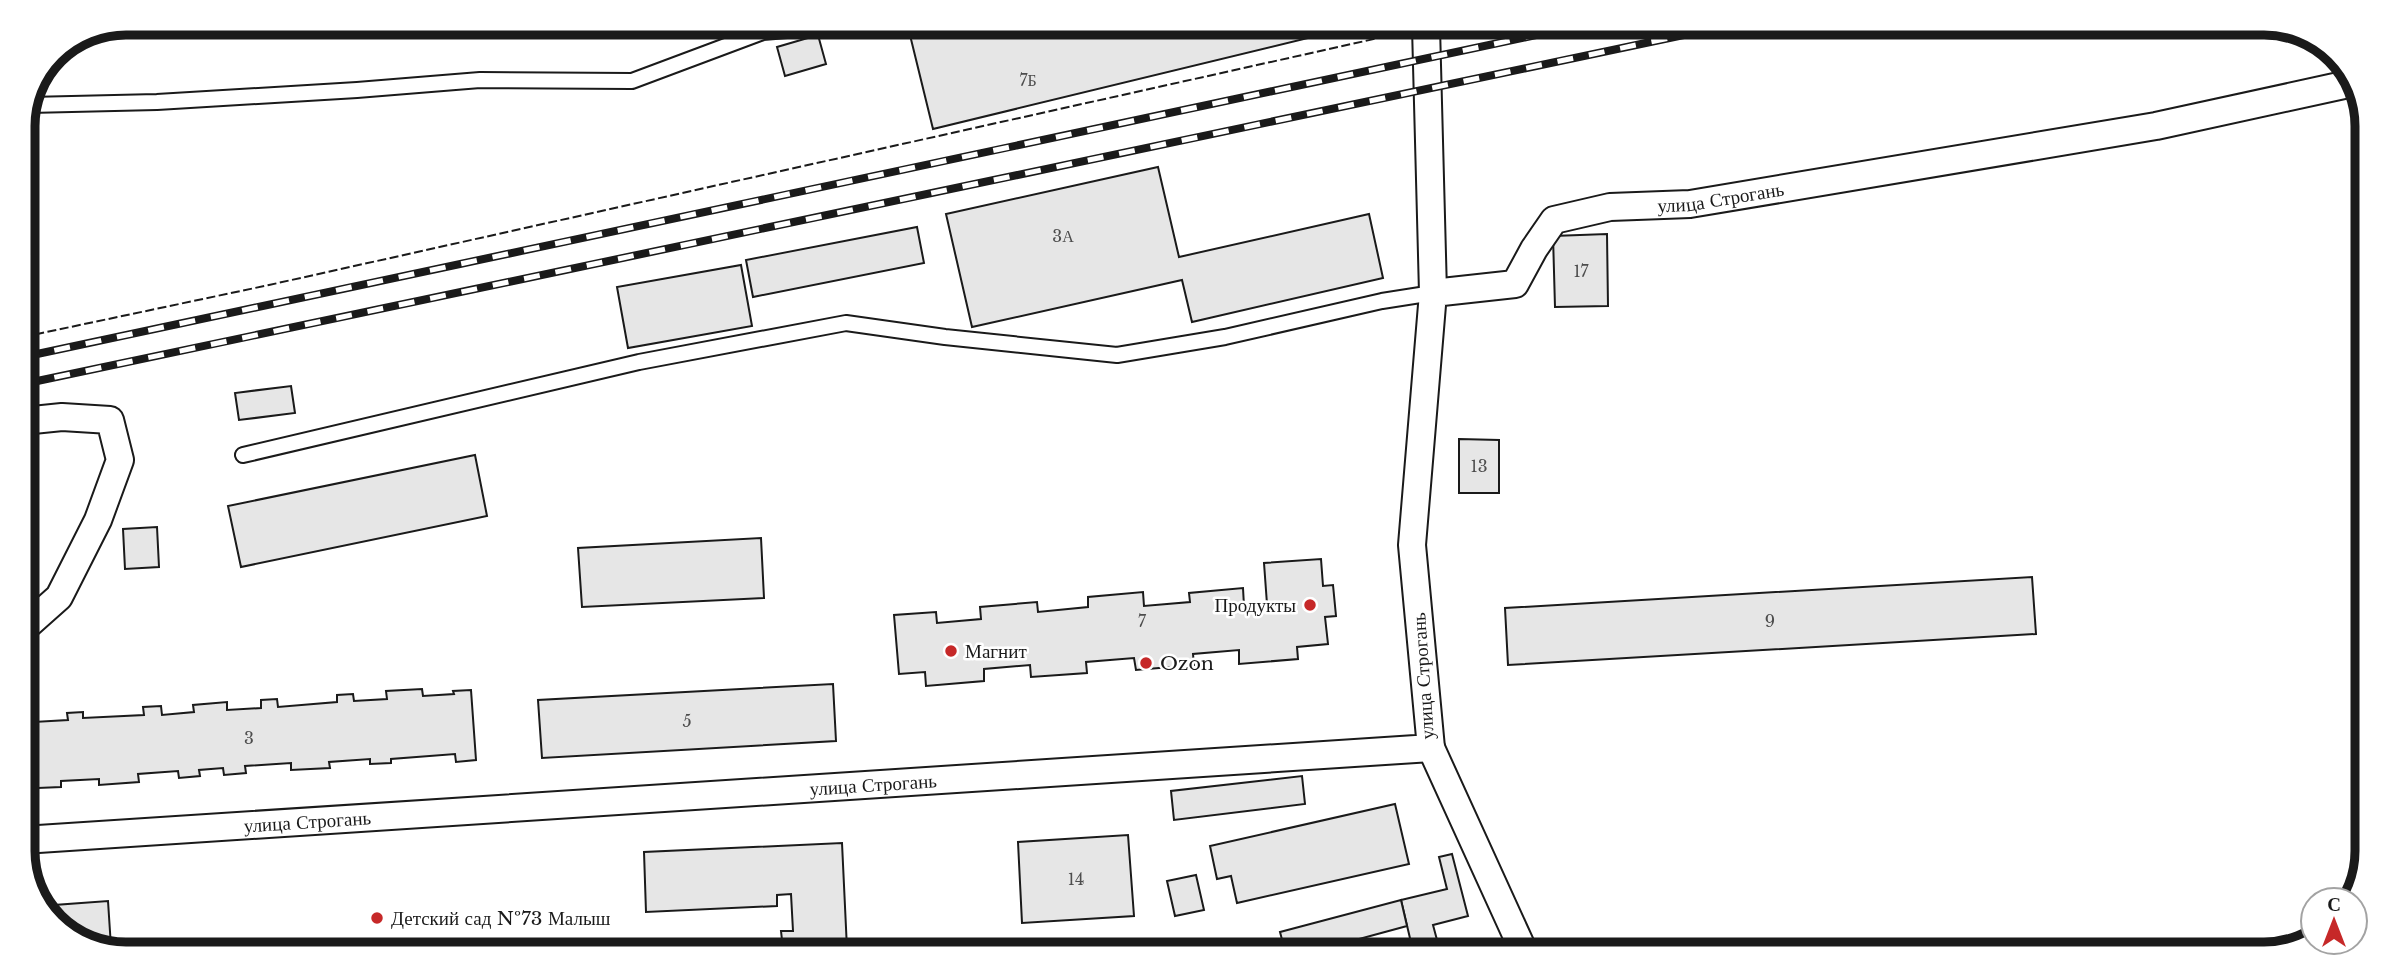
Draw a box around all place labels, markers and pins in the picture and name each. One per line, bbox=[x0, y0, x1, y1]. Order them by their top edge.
place label: Продукты bbox=[1215, 594, 1296, 617]
marker: Продукты bbox=[1302, 597, 1318, 613]
place label: Магнит bbox=[965, 640, 1027, 663]
marker: Магнит bbox=[943, 643, 959, 659]
place label: Ozon bbox=[1160, 652, 1214, 675]
marker: Ozon bbox=[1138, 655, 1154, 671]
place label: Детский сад №73 Малыш bbox=[391, 907, 611, 930]
marker: Детский сад №73 Малыш bbox=[369, 910, 385, 926]

